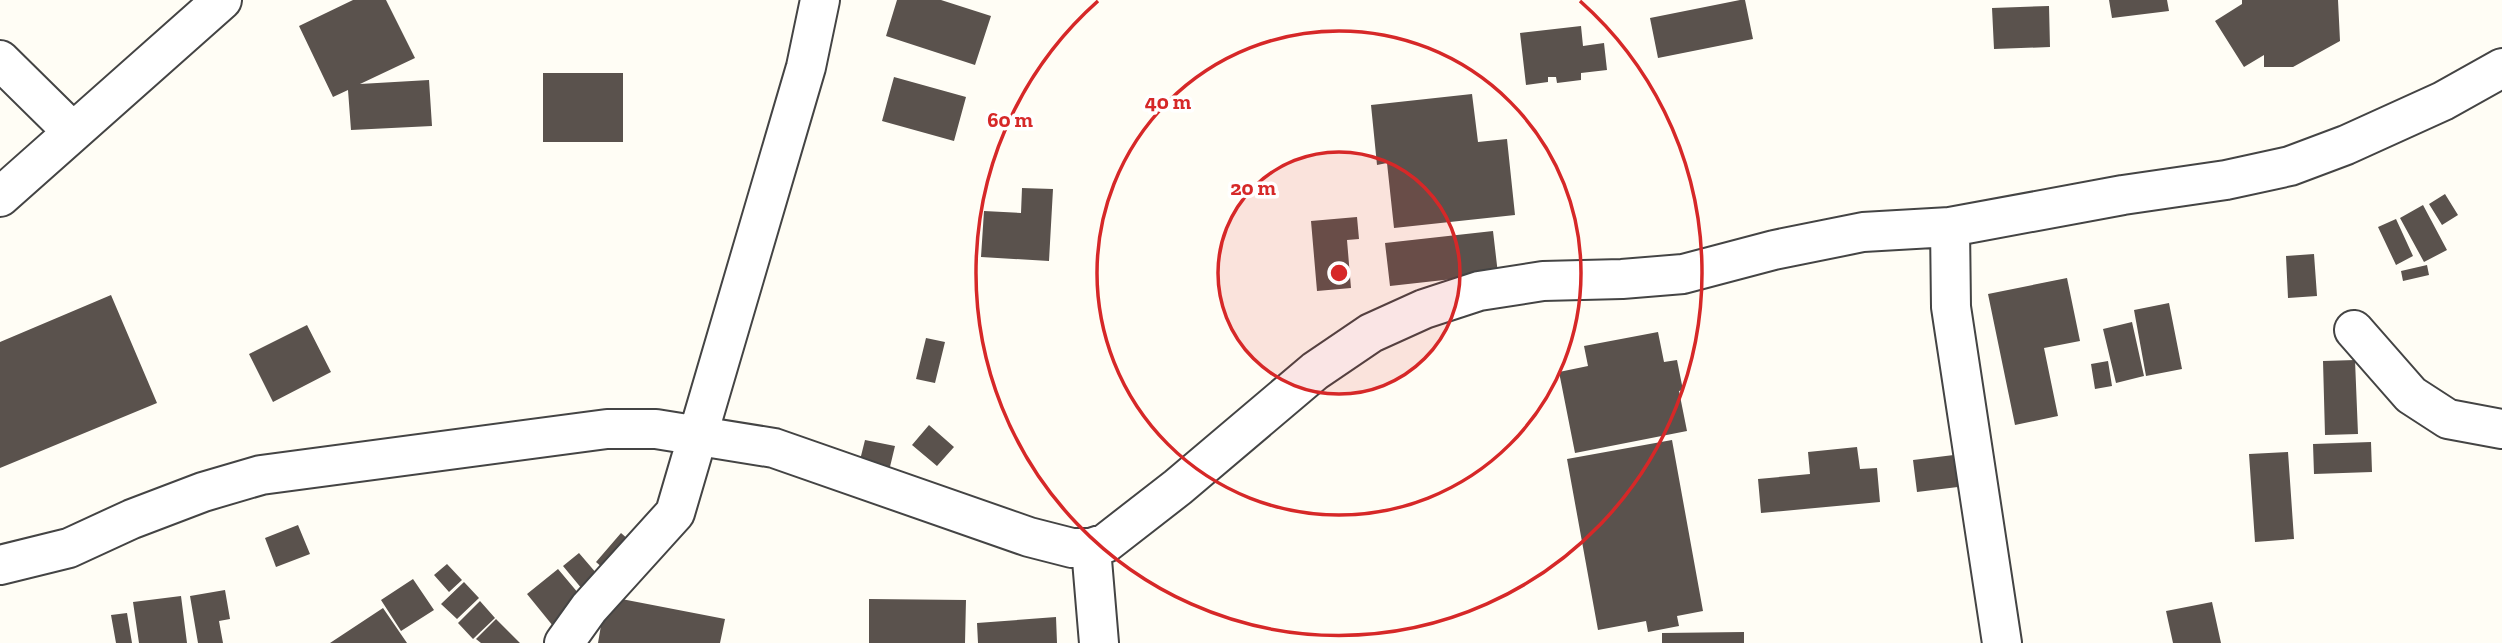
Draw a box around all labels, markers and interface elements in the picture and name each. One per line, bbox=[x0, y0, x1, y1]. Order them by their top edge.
text: 40 m bbox=[1145, 89, 1192, 114]
text: 60 m bbox=[987, 107, 1033, 132]
text: 20 m bbox=[1230, 175, 1276, 200]
centre of rings bbox=[1327, 261, 1351, 285]

